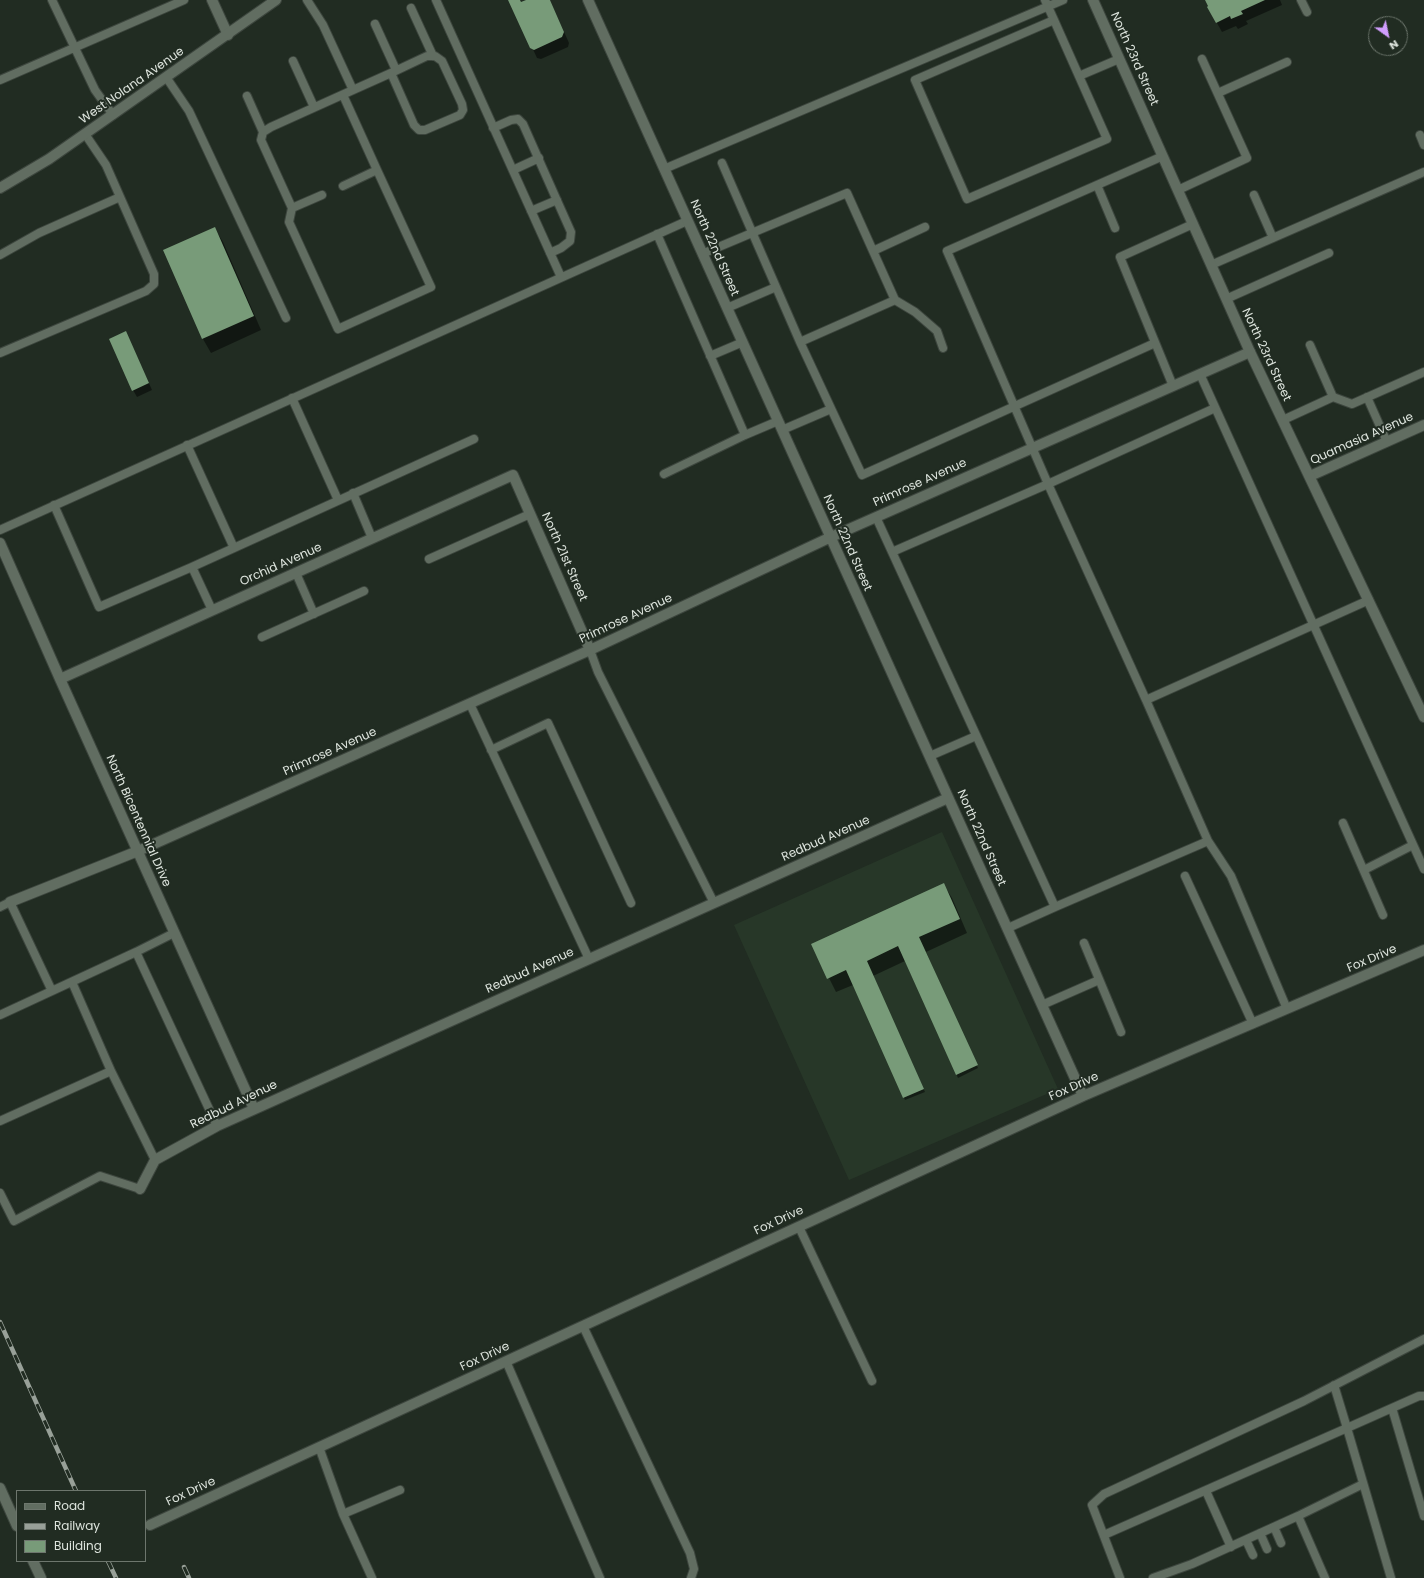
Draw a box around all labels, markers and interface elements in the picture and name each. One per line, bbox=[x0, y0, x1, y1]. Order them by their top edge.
street label: North 23rd Street bbox=[1107, 10, 1161, 108]
north arrow bbox=[1368, 16, 1408, 56]
text: N bbox=[1386, 36, 1402, 54]
street label: West Nolana Avenue bbox=[77, 44, 187, 128]
street label: North 22nd Street bbox=[686, 198, 742, 298]
street label: North 23rd Street bbox=[1238, 306, 1294, 404]
street label: Quamasia Avenue bbox=[1308, 410, 1416, 468]
street label: Primrose Avenue bbox=[871, 456, 969, 510]
street label: North 22nd Street bbox=[819, 493, 875, 593]
street label: North 21st Street bbox=[538, 510, 590, 604]
street label: Orchid Avenue bbox=[238, 540, 324, 590]
street label: Primrose Avenue bbox=[577, 591, 675, 647]
street label: Primrose Avenue bbox=[281, 725, 379, 779]
street label: North Bicentennial Drive bbox=[102, 753, 174, 889]
street label: North 22nd Street bbox=[953, 788, 1009, 888]
street label: Redbud Avenue bbox=[780, 813, 872, 865]
street label: Fox Drive bbox=[1345, 942, 1399, 976]
street label: Redbud Avenue bbox=[484, 945, 576, 997]
street label: Fox Drive bbox=[1047, 1070, 1101, 1104]
street label: Redbud Avenue bbox=[188, 1078, 280, 1132]
street label: Fox Drive bbox=[752, 1203, 806, 1239]
street label: Fox Drive bbox=[458, 1339, 512, 1375]
street label: Fox Drive bbox=[164, 1474, 218, 1510]
legend bbox=[16, 1490, 146, 1562]
text: Road bbox=[54, 1497, 85, 1514]
text: Railway bbox=[54, 1517, 100, 1534]
text: Building bbox=[54, 1537, 102, 1554]

